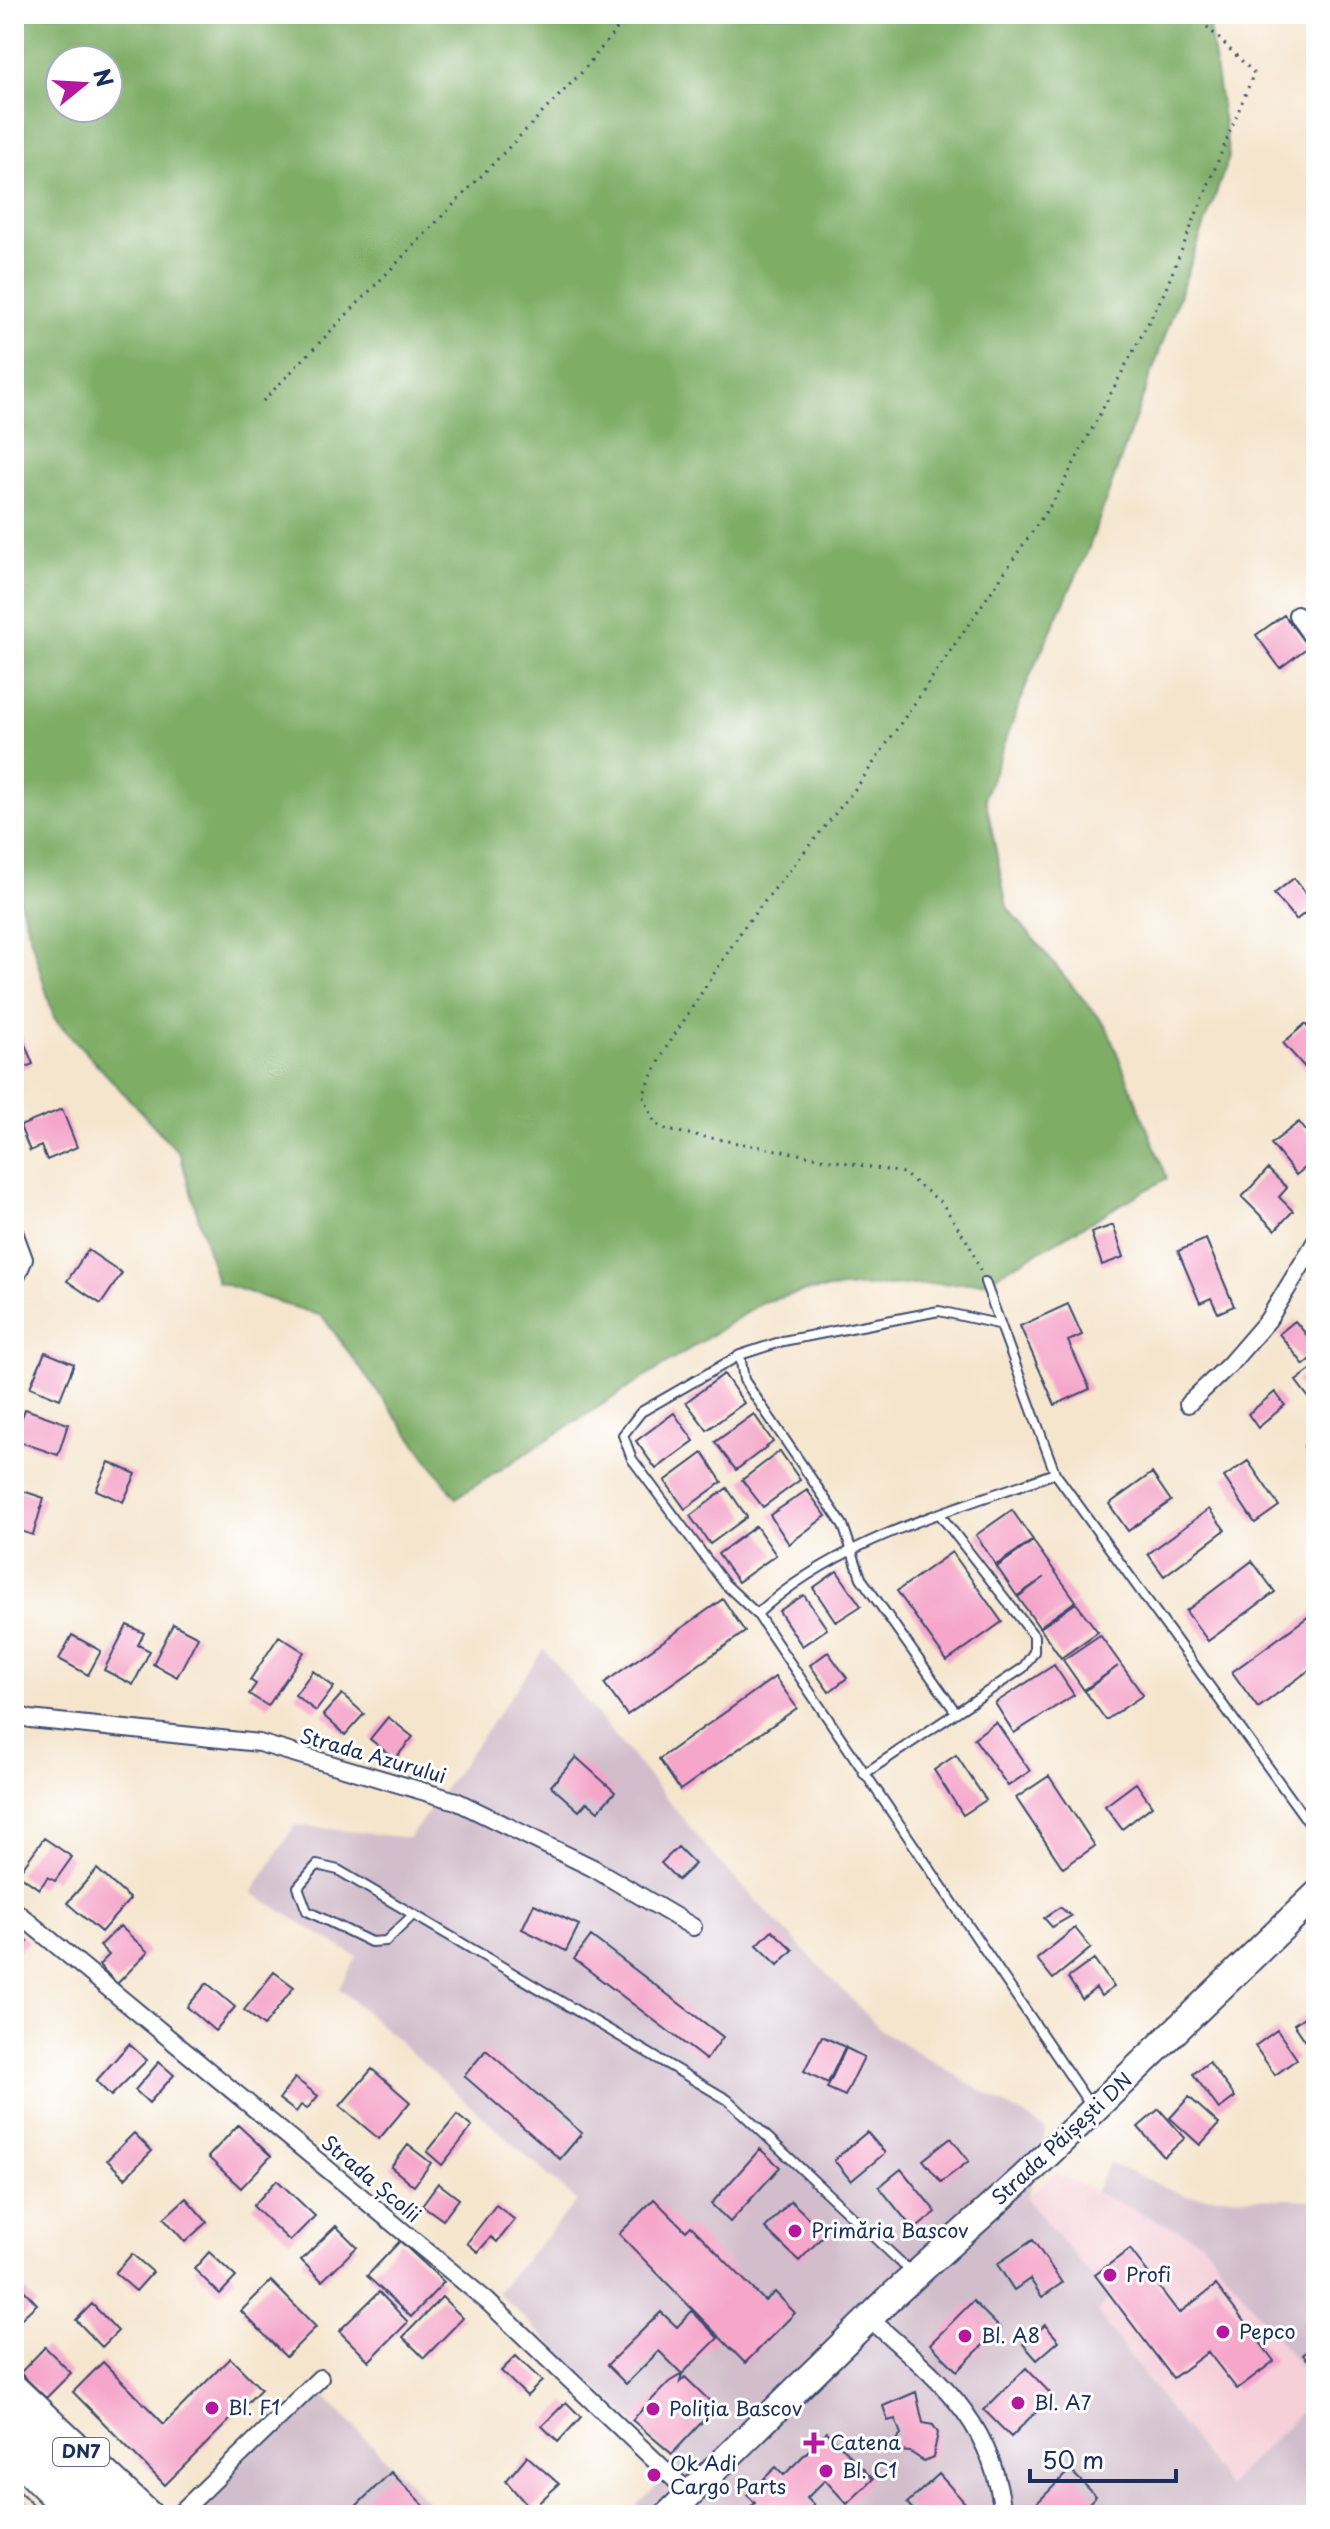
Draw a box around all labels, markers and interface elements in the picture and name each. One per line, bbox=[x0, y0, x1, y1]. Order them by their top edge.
north arrow bbox=[44, 44, 124, 124]
text: N bbox=[86, 64, 123, 91]
street label: Strada Azurului bbox=[297, 1720, 450, 1790]
street label: Strada Păișești DN bbox=[984, 2065, 1139, 2212]
street label: Strada Școlii bbox=[315, 2127, 428, 2229]
place label: Primăria Bascov bbox=[811, 2215, 968, 2245]
marker: Primăria Bascov bbox=[786, 2222, 804, 2240]
place label: Profi bbox=[1126, 2259, 1171, 2289]
marker: Profi bbox=[1101, 2266, 1119, 2284]
place label: Pepco bbox=[1239, 2316, 1296, 2346]
place label: Bl. A8 bbox=[981, 2320, 1040, 2350]
marker: Pepco bbox=[1214, 2323, 1232, 2341]
marker: Bl. A8 bbox=[956, 2327, 974, 2345]
place label: Bl. A7 bbox=[1034, 2387, 1092, 2417]
place label: Bl. F1 bbox=[228, 2392, 280, 2422]
place label: Poliția Bascov bbox=[669, 2393, 802, 2423]
marker: Bl. A7 bbox=[1009, 2394, 1027, 2412]
marker: Bl. F1 bbox=[203, 2399, 221, 2417]
marker: Poliția Bascov bbox=[644, 2400, 662, 2418]
place label: Catena bbox=[830, 2427, 901, 2457]
scale bar bbox=[1030, 2433, 1176, 2483]
marker: Catena bbox=[805, 2434, 823, 2452]
road number: DN7 bbox=[53, 2438, 109, 2466]
text: 50 m bbox=[1042, 2441, 1104, 2477]
place label: Ok Adi Cargo Parts bbox=[670, 2448, 786, 2501]
place label: Bl. C1 bbox=[842, 2455, 897, 2485]
marker: Bl. C1 bbox=[817, 2462, 835, 2480]
marker: Ok Adi Cargo Parts bbox=[645, 2466, 663, 2484]

